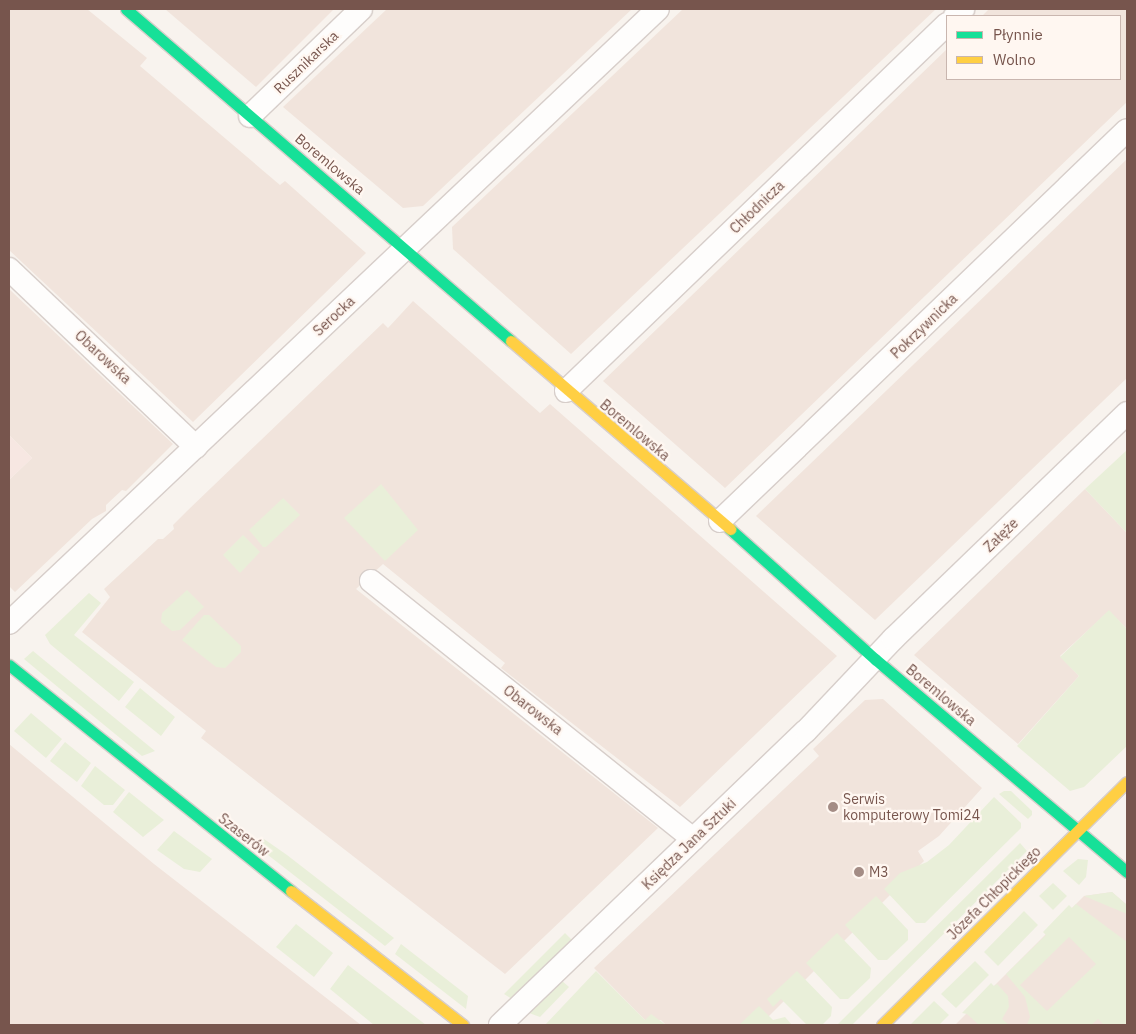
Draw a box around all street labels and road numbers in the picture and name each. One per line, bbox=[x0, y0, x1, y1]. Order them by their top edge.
street label: Rusznikarska bbox=[270, 27, 342, 97]
street label: Boremlowska bbox=[292, 130, 368, 198]
street label: Chłodnicza bbox=[726, 177, 788, 237]
street label: Pokrzywnicka bbox=[887, 290, 961, 362]
street label: Serocka bbox=[310, 293, 358, 339]
street label: Obarowska bbox=[71, 327, 135, 387]
street label: Boremlowska bbox=[597, 396, 673, 464]
street label: Załęże bbox=[980, 515, 1022, 555]
street label: Boremlowska bbox=[903, 661, 979, 729]
street label: Obarowska bbox=[500, 682, 566, 738]
street label: Księdza Jana Sztuki bbox=[639, 795, 739, 893]
street label: Szaserów bbox=[215, 810, 273, 860]
street label: Józefa Chłopickiego bbox=[944, 843, 1044, 943]

